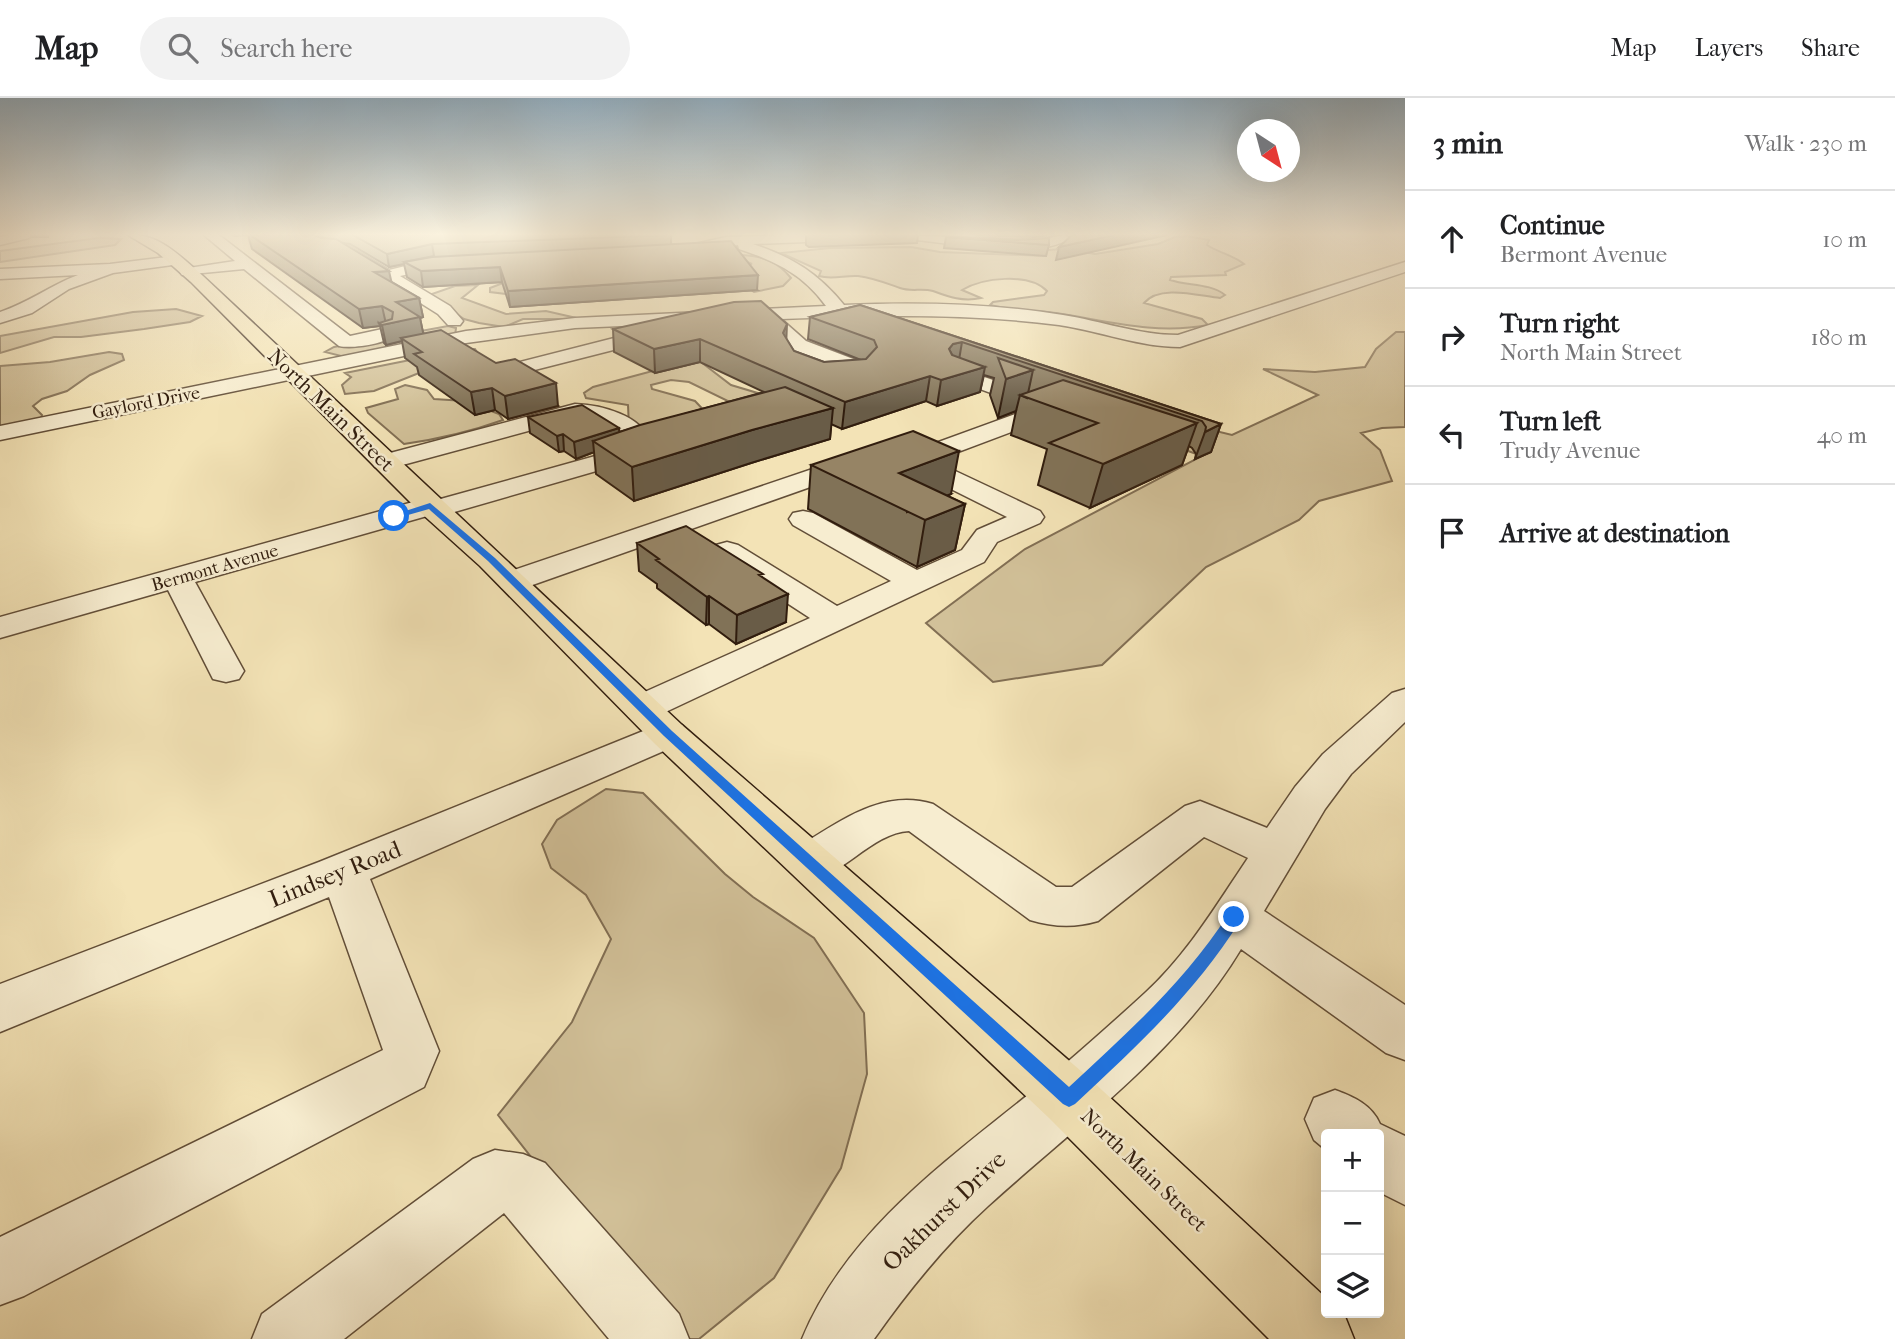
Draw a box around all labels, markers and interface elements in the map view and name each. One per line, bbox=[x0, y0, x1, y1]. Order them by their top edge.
search box bbox=[140, 17, 630, 80]
text: Map bbox=[35, 29, 98, 68]
icon: search bbox=[164, 29, 202, 67]
text: Search here bbox=[220, 33, 352, 64]
text: Map bbox=[1611, 34, 1657, 62]
text: Layers bbox=[1695, 34, 1763, 62]
text: Share bbox=[1801, 34, 1860, 62]
north arrow bbox=[1237, 119, 1300, 182]
text: 3 min bbox=[1433, 126, 1503, 161]
text: Walk · 230 m bbox=[1745, 130, 1867, 157]
text: Continue bbox=[1500, 210, 1605, 241]
icon: ahead bbox=[1433, 220, 1471, 258]
text: 10 m bbox=[1822, 226, 1867, 253]
text: Bermont Avenue bbox=[1500, 241, 1667, 268]
text: Turn right bbox=[1500, 308, 1620, 339]
icon: right bbox=[1433, 318, 1471, 356]
text: 180 m bbox=[1810, 324, 1867, 351]
text: North Main Street bbox=[1500, 339, 1682, 366]
street label: North Main Street bbox=[263, 344, 399, 477]
street label: Gaylord Drive bbox=[90, 382, 202, 424]
text: Turn left bbox=[1500, 406, 1601, 437]
icon: left bbox=[1433, 416, 1471, 454]
text: 40 m bbox=[1817, 422, 1867, 449]
text: Trudy Avenue bbox=[1500, 437, 1640, 464]
route start bbox=[378, 500, 409, 531]
icon: arrive bbox=[1433, 514, 1471, 552]
text: Arrive at destination bbox=[1500, 518, 1730, 549]
street label: Bermont Avenue bbox=[149, 540, 281, 596]
street label: Lindsey Road bbox=[265, 834, 406, 913]
route end bbox=[1218, 901, 1249, 932]
street label: North Main Street bbox=[1076, 1104, 1212, 1237]
map controls bbox=[1321, 1129, 1384, 1318]
button: + bbox=[1321, 1129, 1384, 1192]
street label: Oakhurst Drive bbox=[877, 1145, 1012, 1277]
button: − bbox=[1321, 1192, 1384, 1255]
button: layers bbox=[1321, 1255, 1384, 1318]

